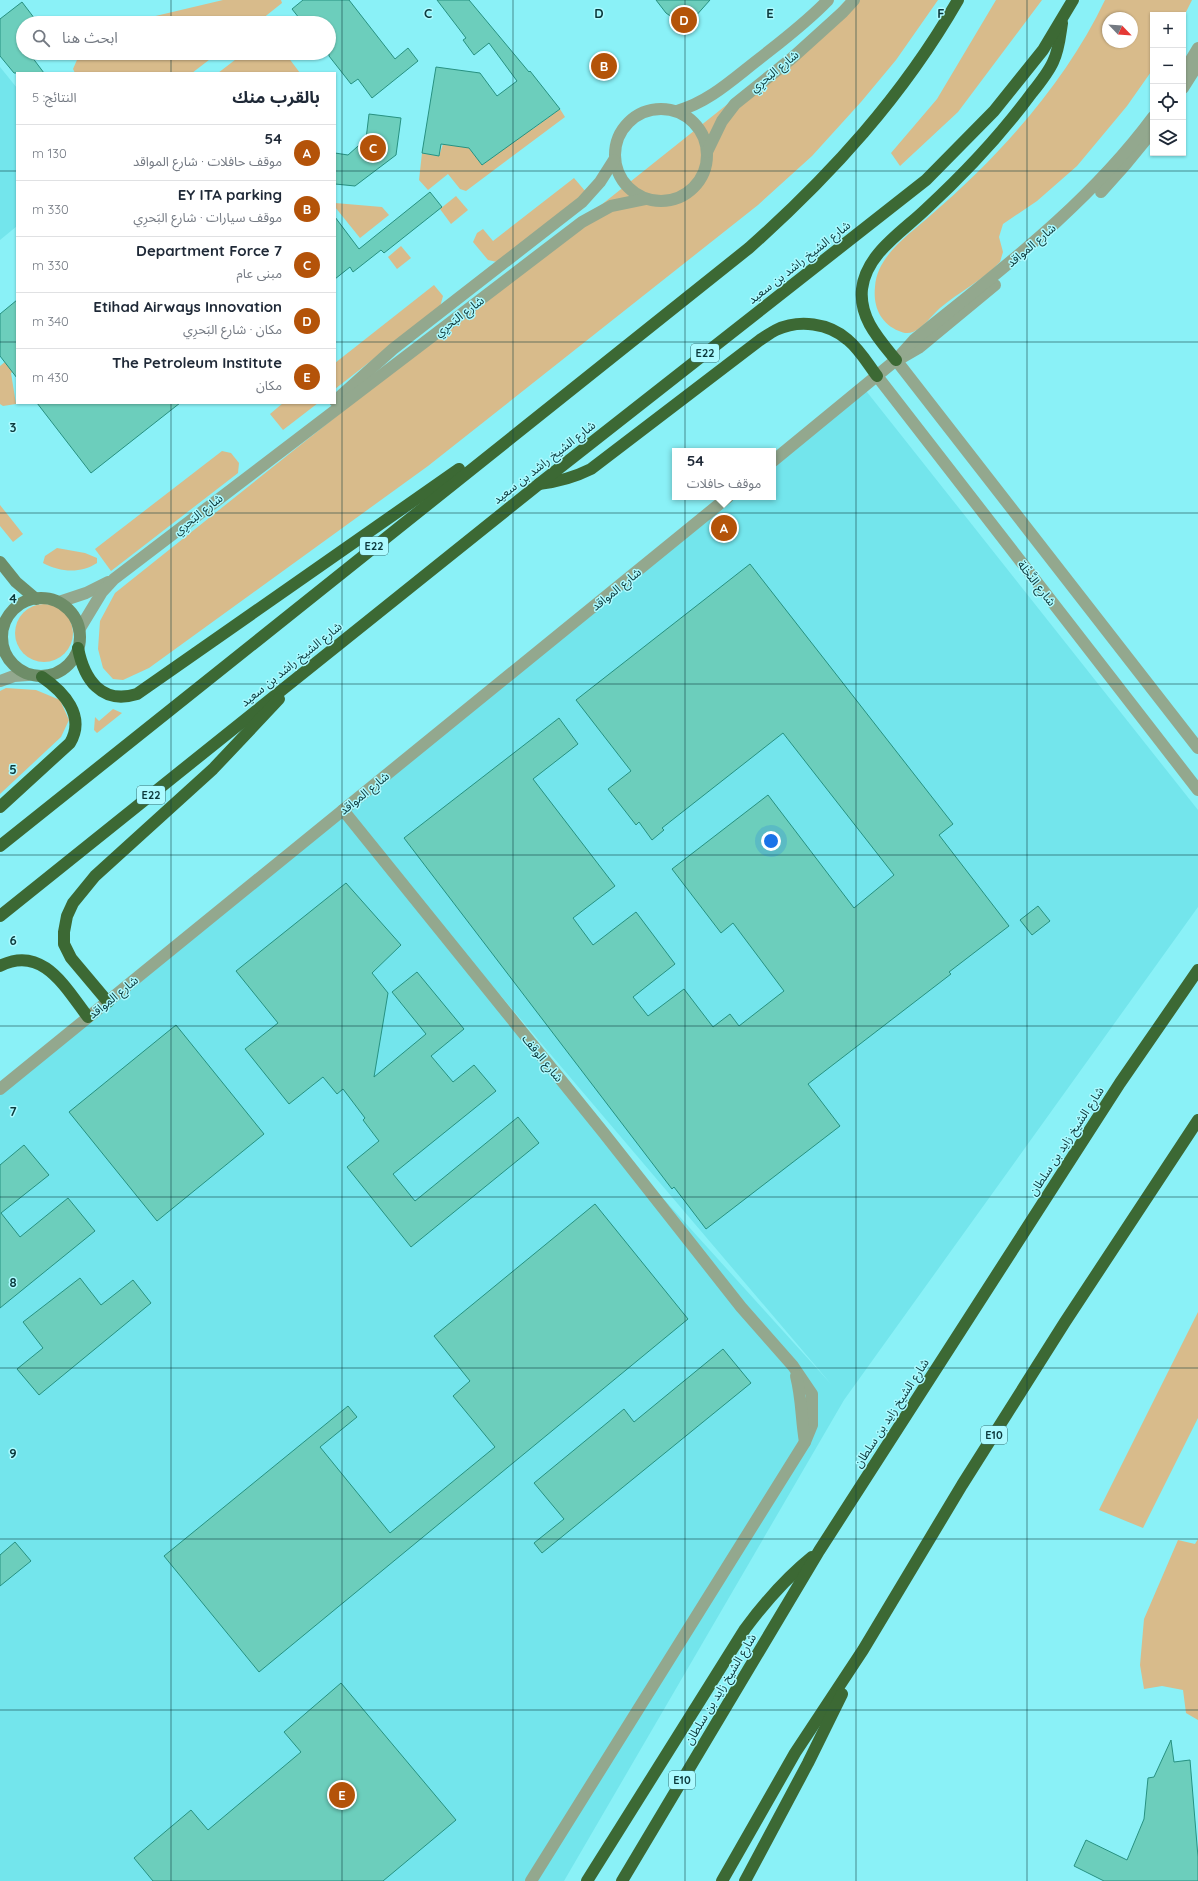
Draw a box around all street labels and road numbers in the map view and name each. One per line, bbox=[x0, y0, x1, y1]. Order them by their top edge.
street label: شارع البَحرِي bbox=[747, 47, 803, 97]
street label: شارع الشيخ راشد بن سعيد bbox=[745, 217, 855, 308]
street label: شارع المواقد bbox=[1003, 220, 1060, 272]
street label: شارع البَحرِي bbox=[431, 292, 488, 342]
road number: E22 bbox=[691, 344, 719, 362]
street label: شارع الشيخ راشد بن سعيد bbox=[490, 417, 600, 508]
street label: شارع البَحرِي bbox=[170, 490, 227, 540]
road number: E22 bbox=[360, 537, 388, 555]
street label: شارع النَّخْلة bbox=[1013, 557, 1059, 610]
street label: شارع المواقد bbox=[588, 564, 645, 615]
street label: شارع الشيخ راشد بن سعيد bbox=[237, 618, 346, 711]
street label: شارع المواقد bbox=[336, 768, 393, 819]
road number: E22 bbox=[137, 786, 165, 804]
street label: شارع المواقد bbox=[85, 972, 142, 1023]
street label: شارع الوقف bbox=[518, 1031, 567, 1086]
street label: شارع الشيخ زايد بن سلطان bbox=[1025, 1084, 1109, 1199]
street label: شارع الشيخ زايد بن سلطان bbox=[850, 1356, 934, 1471]
road number: E10 bbox=[981, 1426, 1007, 1444]
street label: شارع الشيخ زايد بن سلطان bbox=[681, 1631, 761, 1748]
road number: E10 bbox=[669, 1771, 695, 1789]

